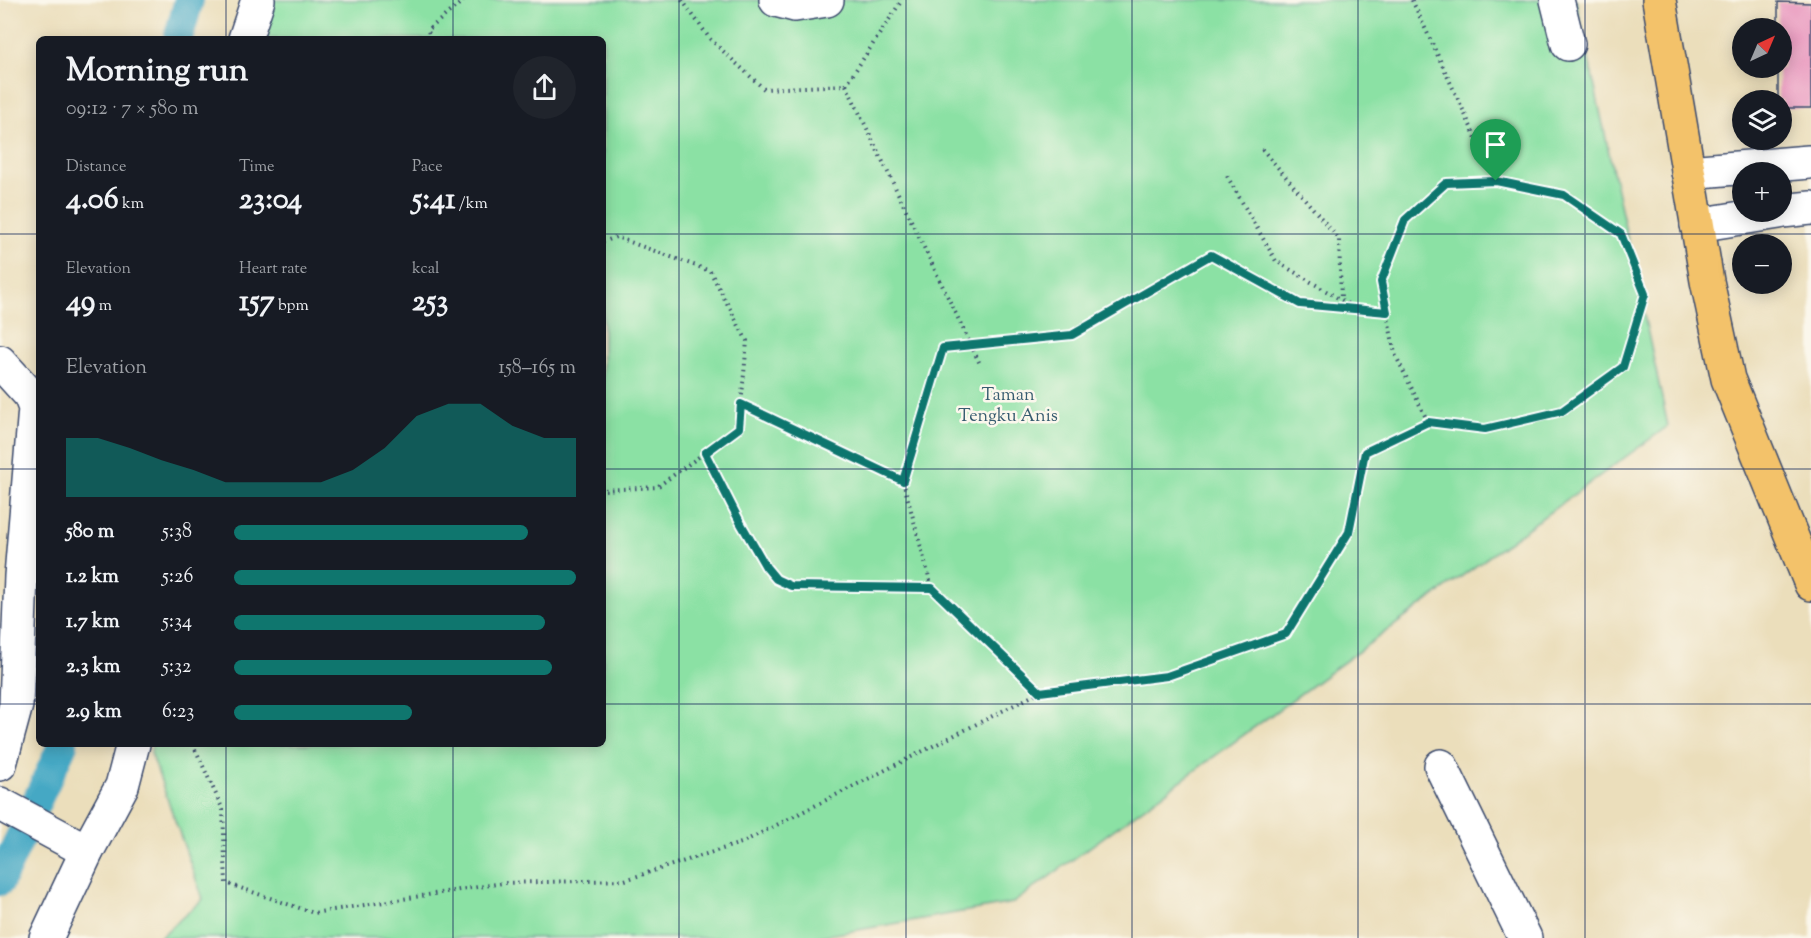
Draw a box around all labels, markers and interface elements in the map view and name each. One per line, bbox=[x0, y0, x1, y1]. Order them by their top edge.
north arrow bbox=[1732, 18, 1792, 78]
map controls bbox=[1732, 18, 1792, 294]
text: Morning run bbox=[66, 48, 248, 96]
button: share bbox=[513, 56, 576, 119]
button: layers bbox=[1732, 90, 1792, 150]
text: 09:12 · 7 × 580 m bbox=[66, 95, 199, 124]
pin bbox=[1470, 119, 1521, 181]
icon: arrive bbox=[1479, 128, 1512, 161]
text: Distance bbox=[66, 156, 126, 179]
text: Time bbox=[239, 156, 275, 179]
text: Pace bbox=[412, 156, 443, 179]
button: + bbox=[1732, 162, 1792, 222]
text: 4.06 bbox=[66, 179, 119, 222]
text: 23:04 bbox=[239, 179, 302, 222]
text: 5:41 bbox=[412, 179, 455, 222]
text: km bbox=[119, 193, 144, 216]
text: /km bbox=[455, 193, 488, 216]
button: − bbox=[1732, 234, 1792, 294]
text: Elevation bbox=[66, 258, 131, 281]
text: Heart rate bbox=[239, 258, 307, 281]
text: kcal bbox=[412, 258, 440, 281]
text: 49 bbox=[66, 281, 95, 324]
text: 157 bbox=[239, 281, 275, 324]
text: 253 bbox=[412, 281, 448, 324]
text: m bbox=[95, 295, 112, 318]
text: bpm bbox=[275, 295, 309, 318]
text: Elevation bbox=[66, 354, 147, 383]
text: 158–165 m bbox=[498, 354, 576, 383]
park label: Taman Tengku Anis bbox=[958, 383, 1058, 430]
text: 580 m bbox=[66, 518, 114, 547]
text: 5:38 bbox=[162, 518, 192, 547]
text: 1.2 km bbox=[66, 563, 119, 592]
text: 5:26 bbox=[162, 563, 193, 592]
text: 1.7 km bbox=[66, 608, 120, 637]
text: 5:34 bbox=[162, 608, 192, 637]
text: 2.3 km bbox=[66, 653, 120, 682]
text: 5:32 bbox=[162, 653, 191, 682]
text: 2.9 km bbox=[66, 698, 121, 727]
text: 6:23 bbox=[162, 698, 194, 727]

